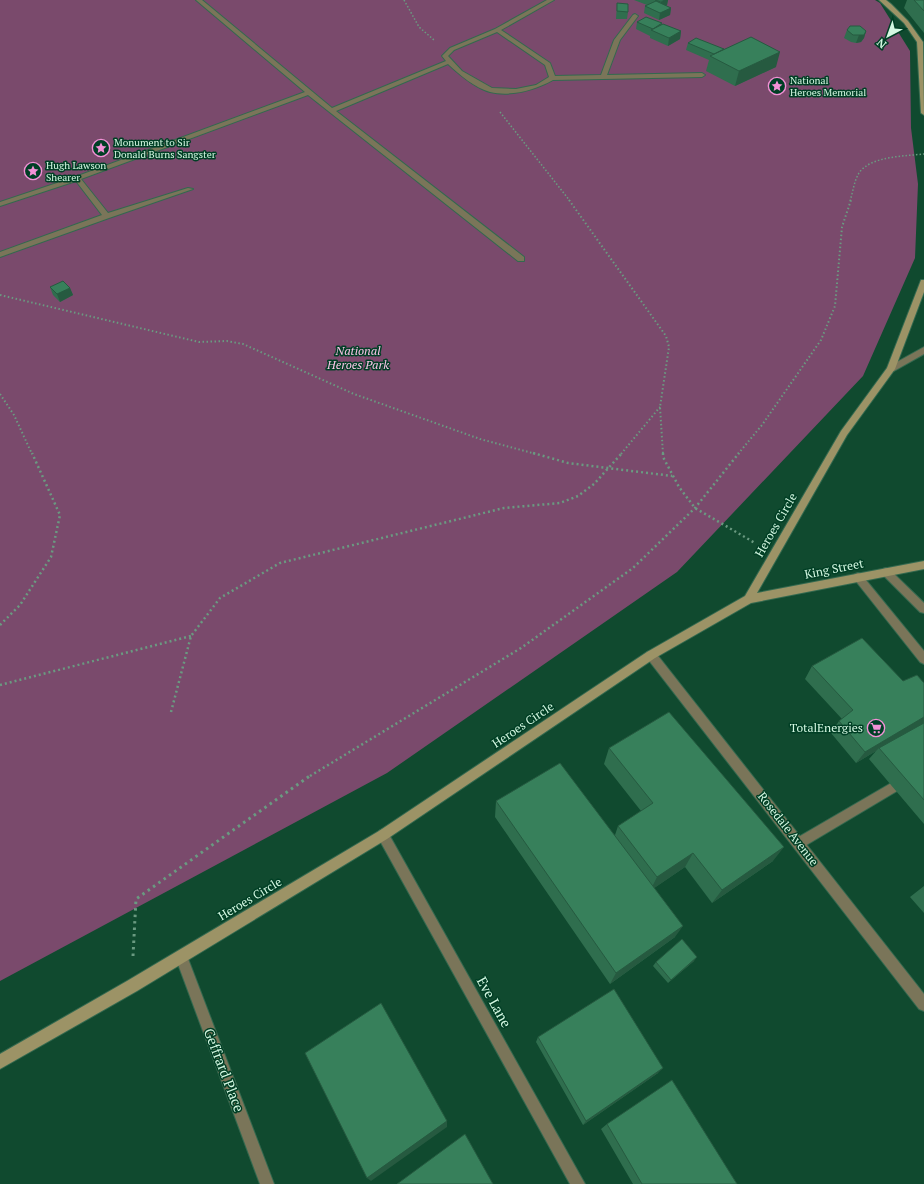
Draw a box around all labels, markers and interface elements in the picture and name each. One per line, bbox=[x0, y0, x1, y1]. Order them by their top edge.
north arrow bbox=[868, 16, 908, 56]
text: N bbox=[873, 35, 889, 52]
place label: National Heroes Memorial bbox=[790, 74, 866, 99]
place icon: National Heroes Memorial bbox=[767, 76, 787, 96]
place label: Monument to Sir Donald Burns Sangster bbox=[114, 136, 216, 161]
place icon: Monument to Sir Donald Burns Sangster bbox=[91, 138, 111, 158]
place label: Hugh Lawson Shearer bbox=[46, 159, 106, 184]
place icon: Hugh Lawson Shearer bbox=[23, 161, 43, 181]
park label: National Heroes Park bbox=[326, 343, 389, 372]
street label: Heroes Circle bbox=[751, 490, 800, 559]
street label: King Street bbox=[803, 555, 865, 582]
street label: Heroes Circle bbox=[489, 698, 556, 751]
supermarket icon: TotalEnergies bbox=[866, 718, 886, 738]
place label: TotalEnergies bbox=[790, 720, 863, 735]
street label: Rosedale Avenue bbox=[755, 789, 822, 869]
street label: Heroes Circle bbox=[215, 874, 284, 923]
street label: Eve Lane bbox=[473, 973, 516, 1031]
street label: Geffrard Place bbox=[200, 1025, 249, 1114]

